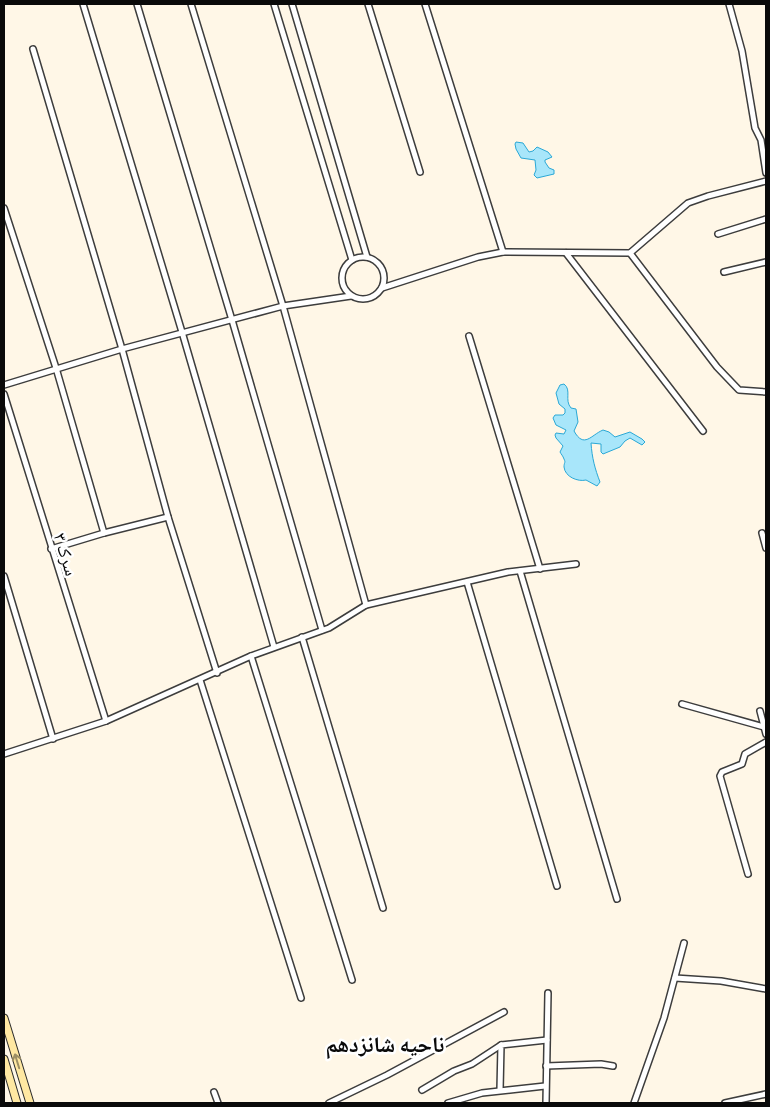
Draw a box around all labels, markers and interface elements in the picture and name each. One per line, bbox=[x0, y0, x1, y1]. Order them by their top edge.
street label: سرک ۳ bbox=[48, 529, 86, 579]
district label: ناحیه شانزدهم bbox=[326, 1026, 444, 1059]
one-way arrow bbox=[12, 1053, 21, 1069]

